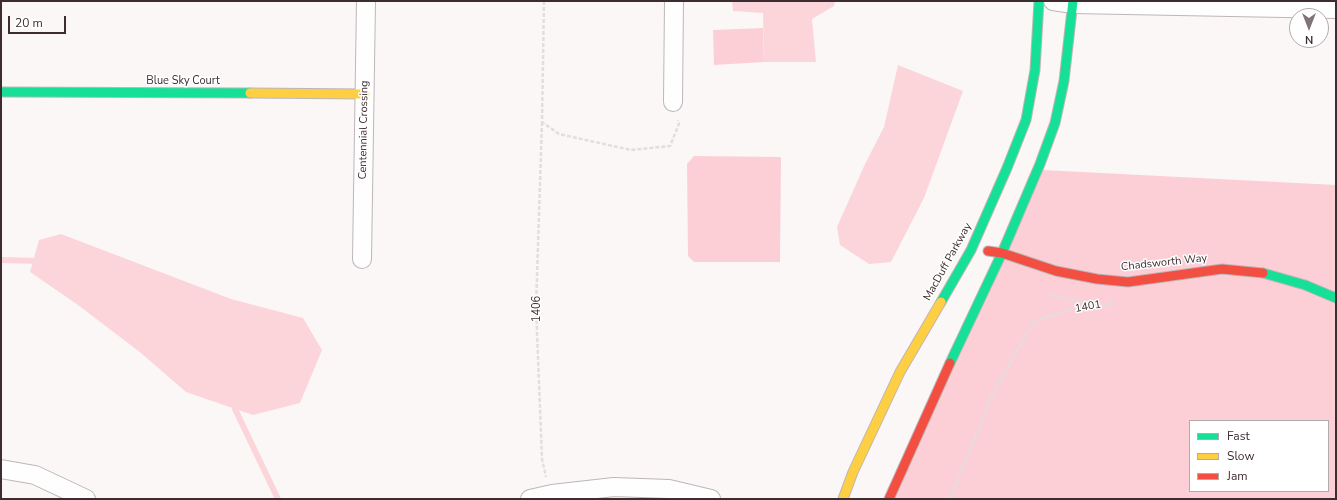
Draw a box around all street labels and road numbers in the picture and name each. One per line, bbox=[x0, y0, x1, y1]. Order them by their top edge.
street label: Blue Sky Court bbox=[146, 74, 220, 88]
street label: Centennial Crossing bbox=[357, 80, 371, 180]
street label: MacDuff Parkway bbox=[921, 221, 975, 303]
street label: Chadsworth Way bbox=[1120, 252, 1208, 274]
street label: 1406 bbox=[530, 296, 544, 322]
street label: 1401 bbox=[1074, 298, 1102, 316]

